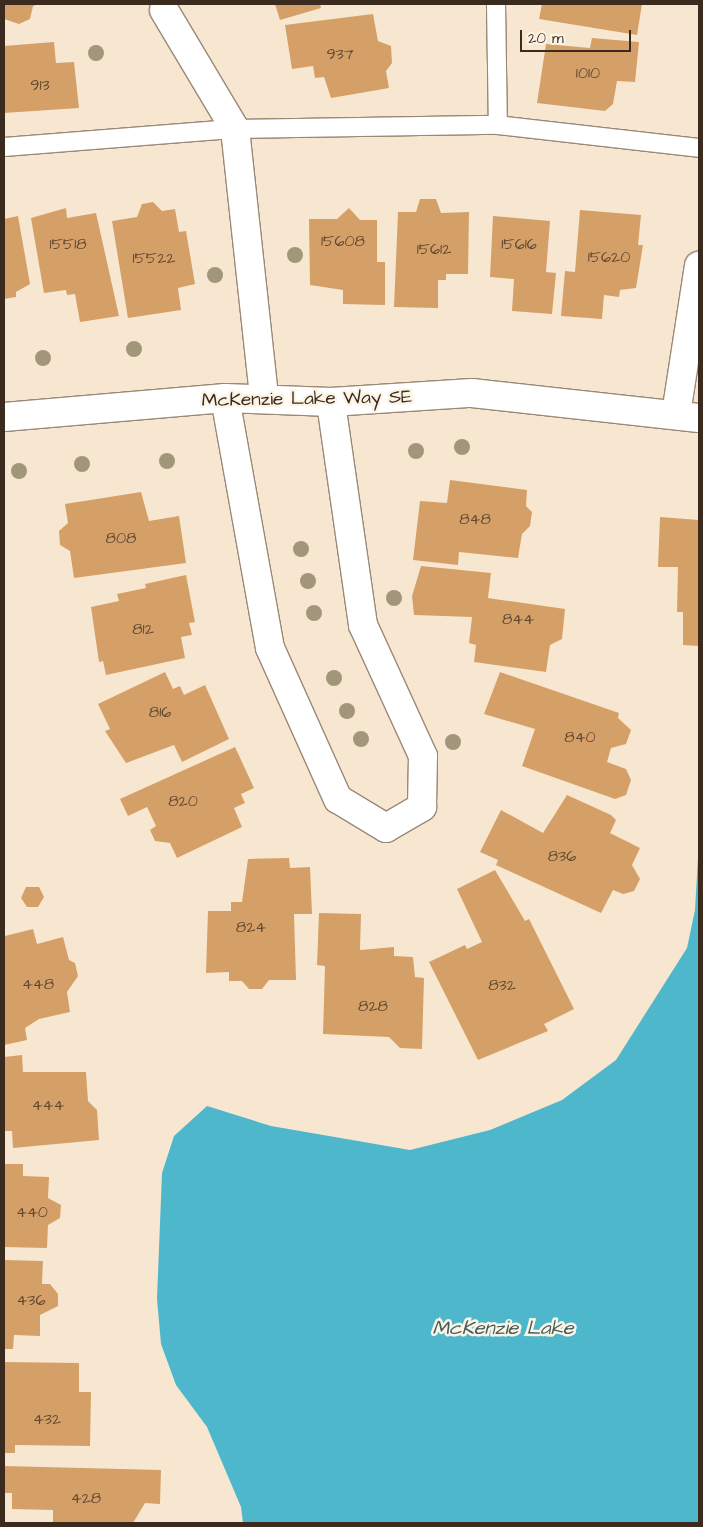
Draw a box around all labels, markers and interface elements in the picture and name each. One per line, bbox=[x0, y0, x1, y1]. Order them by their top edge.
scale bar bbox=[523, 20, 634, 52]
text: 20 m bbox=[528, 28, 564, 49]
house number: 937 bbox=[326, 44, 354, 64]
house number: 1010 bbox=[576, 63, 600, 83]
house number: 913 bbox=[30, 75, 50, 95]
house number: 15608 bbox=[321, 231, 365, 251]
house number: 15518 bbox=[49, 234, 87, 254]
house number: 15616 bbox=[501, 234, 537, 254]
house number: 15612 bbox=[417, 239, 451, 259]
house number: 15620 bbox=[588, 247, 630, 267]
house number: 15522 bbox=[132, 248, 176, 268]
street label: McKenzie Lake Way SE bbox=[202, 386, 412, 412]
house number: 848 bbox=[459, 509, 491, 529]
house number: 808 bbox=[106, 528, 136, 548]
house number: 844 bbox=[502, 609, 534, 629]
house number: 812 bbox=[132, 619, 154, 639]
house number: 816 bbox=[149, 702, 171, 722]
house number: 840 bbox=[564, 727, 596, 747]
house number: 820 bbox=[168, 791, 198, 811]
house number: 836 bbox=[548, 846, 576, 866]
house number: 824 bbox=[236, 917, 266, 937]
house number: 448 bbox=[22, 974, 54, 994]
house number: 832 bbox=[488, 975, 516, 995]
house number: 828 bbox=[358, 996, 388, 1016]
house number: 444 bbox=[32, 1095, 64, 1115]
house number: 440 bbox=[16, 1202, 48, 1222]
house number: 436 bbox=[16, 1290, 46, 1310]
water label: McKenzie Lake bbox=[432, 1316, 574, 1340]
house number: 432 bbox=[33, 1409, 61, 1429]
house number: 428 bbox=[71, 1488, 101, 1508]

